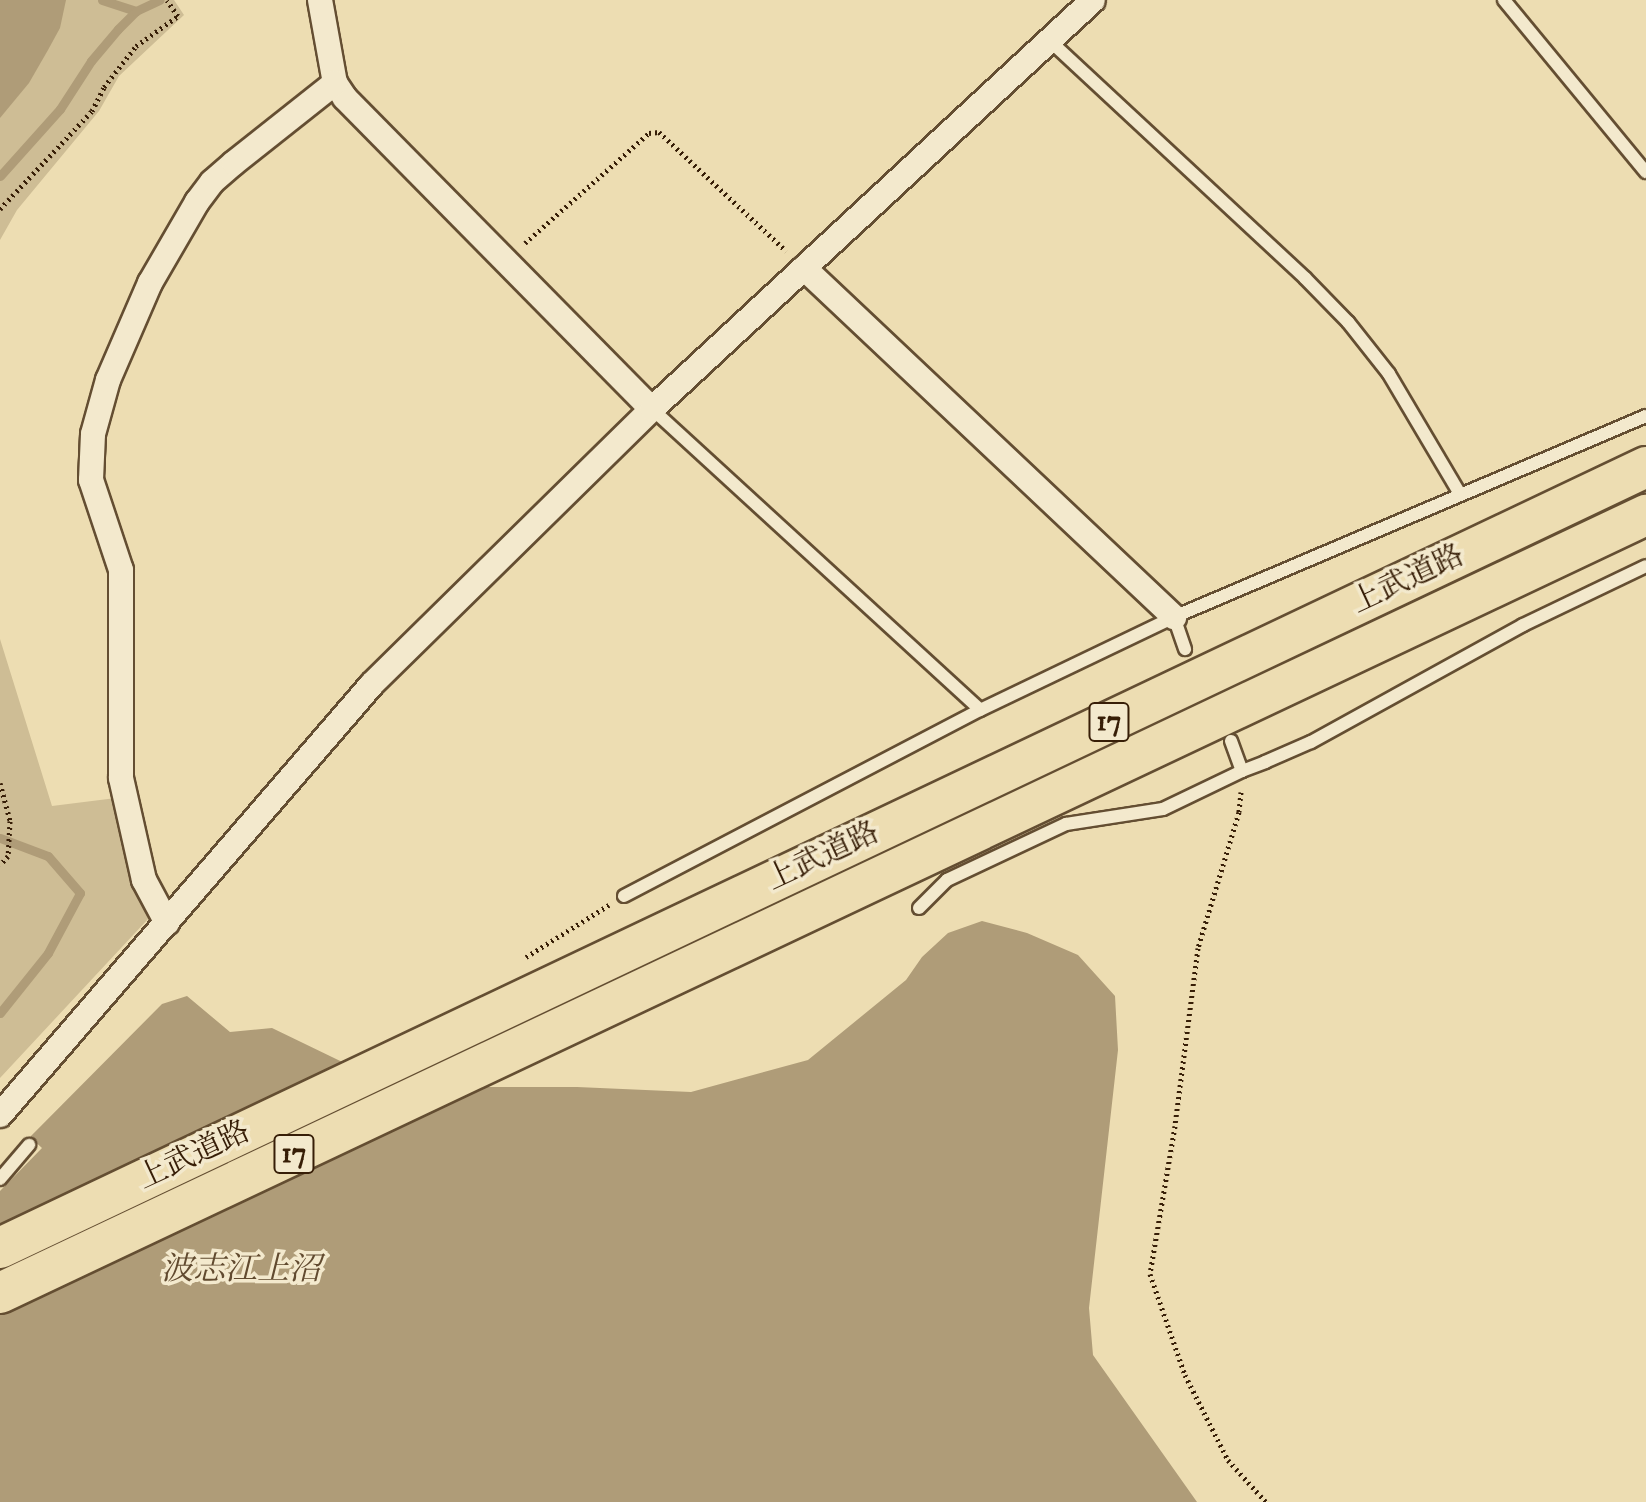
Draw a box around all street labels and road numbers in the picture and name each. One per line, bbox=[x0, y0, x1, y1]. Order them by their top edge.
street label: 上武道路 bbox=[1346, 538, 1470, 622]
road number: 17 bbox=[1087, 698, 1131, 746]
street label: 上武道路 bbox=[761, 815, 885, 899]
street label: 上武道路 bbox=[132, 1114, 256, 1198]
road number: 17 bbox=[272, 1130, 316, 1178]

